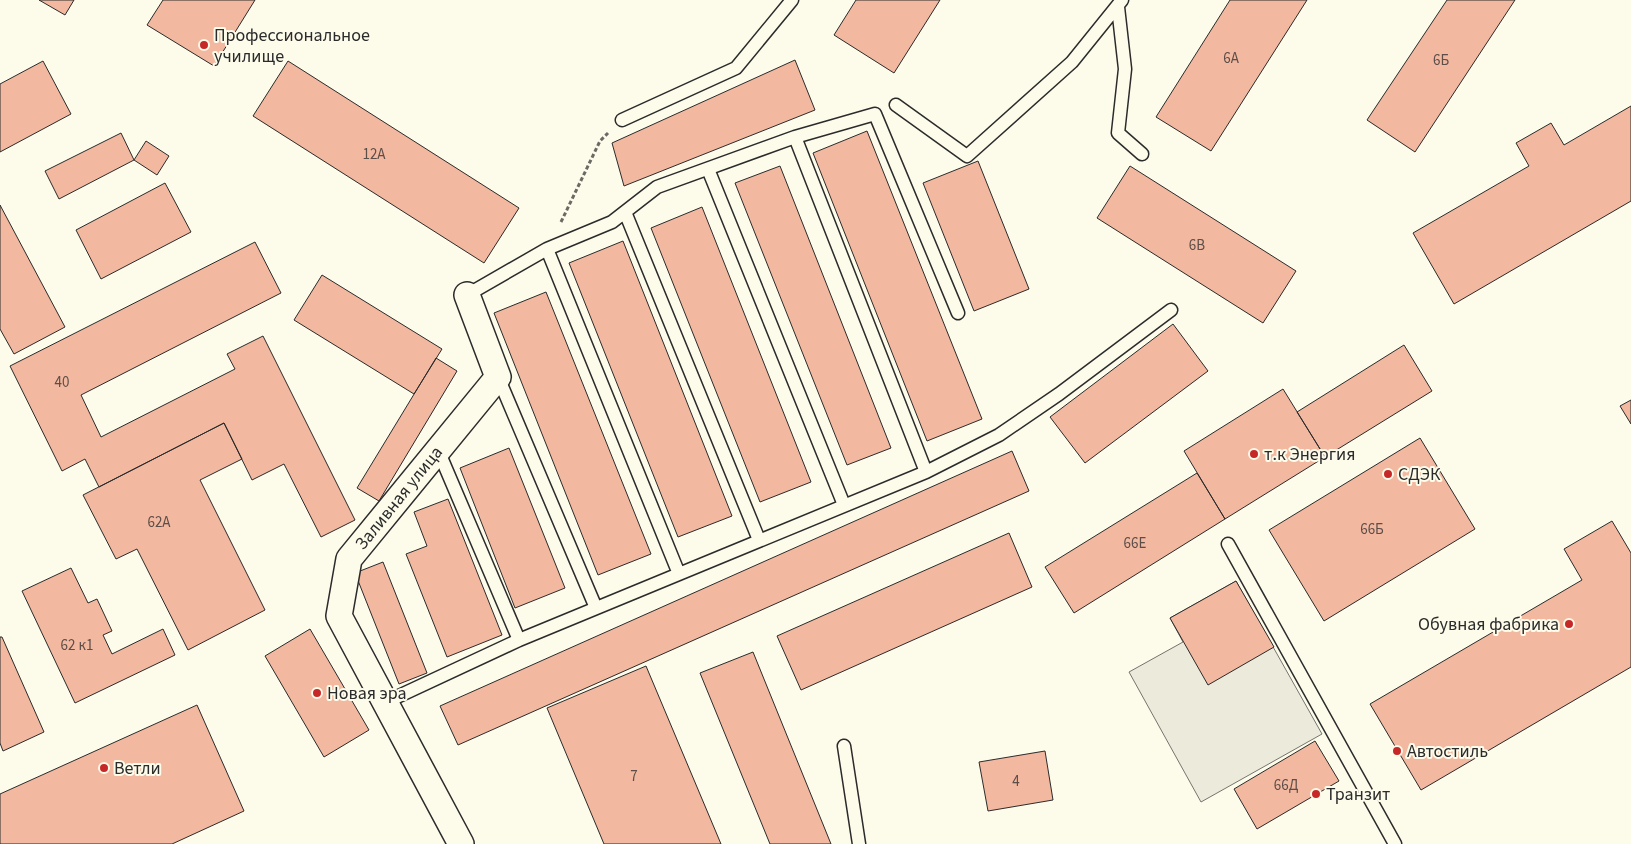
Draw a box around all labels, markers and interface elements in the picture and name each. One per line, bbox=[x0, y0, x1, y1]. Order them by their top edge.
place label: Профессиональное училище bbox=[214, 23, 370, 69]
marker: Профессиональное училище bbox=[198, 39, 210, 51]
house number: 6А bbox=[1223, 48, 1240, 69]
house number: 6Б bbox=[1433, 50, 1449, 71]
house number: 12А bbox=[362, 144, 386, 165]
house number: 6В bbox=[1189, 235, 1205, 256]
house number: 40 bbox=[55, 372, 69, 393]
street label: Заливная улица bbox=[349, 441, 449, 555]
place label: т.к Энергия bbox=[1264, 442, 1356, 467]
marker: т.к Энергия bbox=[1248, 448, 1260, 460]
place label: СДЭК bbox=[1398, 462, 1441, 487]
marker: СДЭК bbox=[1382, 468, 1394, 480]
house number: 62А bbox=[147, 512, 171, 533]
house number: 66Б bbox=[1360, 519, 1384, 540]
house number: 66Е bbox=[1124, 533, 1146, 554]
place label: Обувная фабрика bbox=[1418, 612, 1559, 637]
marker: Обувная фабрика bbox=[1563, 618, 1575, 630]
house number: 62 к1 bbox=[61, 635, 93, 656]
place label: Новая эра bbox=[327, 681, 407, 706]
marker: Новая эра bbox=[311, 687, 323, 699]
place label: Автостиль bbox=[1407, 739, 1488, 764]
marker: Автостиль bbox=[1391, 745, 1403, 757]
place label: Ветли bbox=[114, 756, 161, 781]
marker: Ветли bbox=[98, 762, 110, 774]
house number: 7 bbox=[630, 766, 638, 787]
house number: 4 bbox=[1012, 771, 1020, 792]
house number: 66Д bbox=[1274, 775, 1299, 796]
place label: Транзит bbox=[1326, 782, 1390, 807]
marker: Транзит bbox=[1310, 788, 1322, 800]

